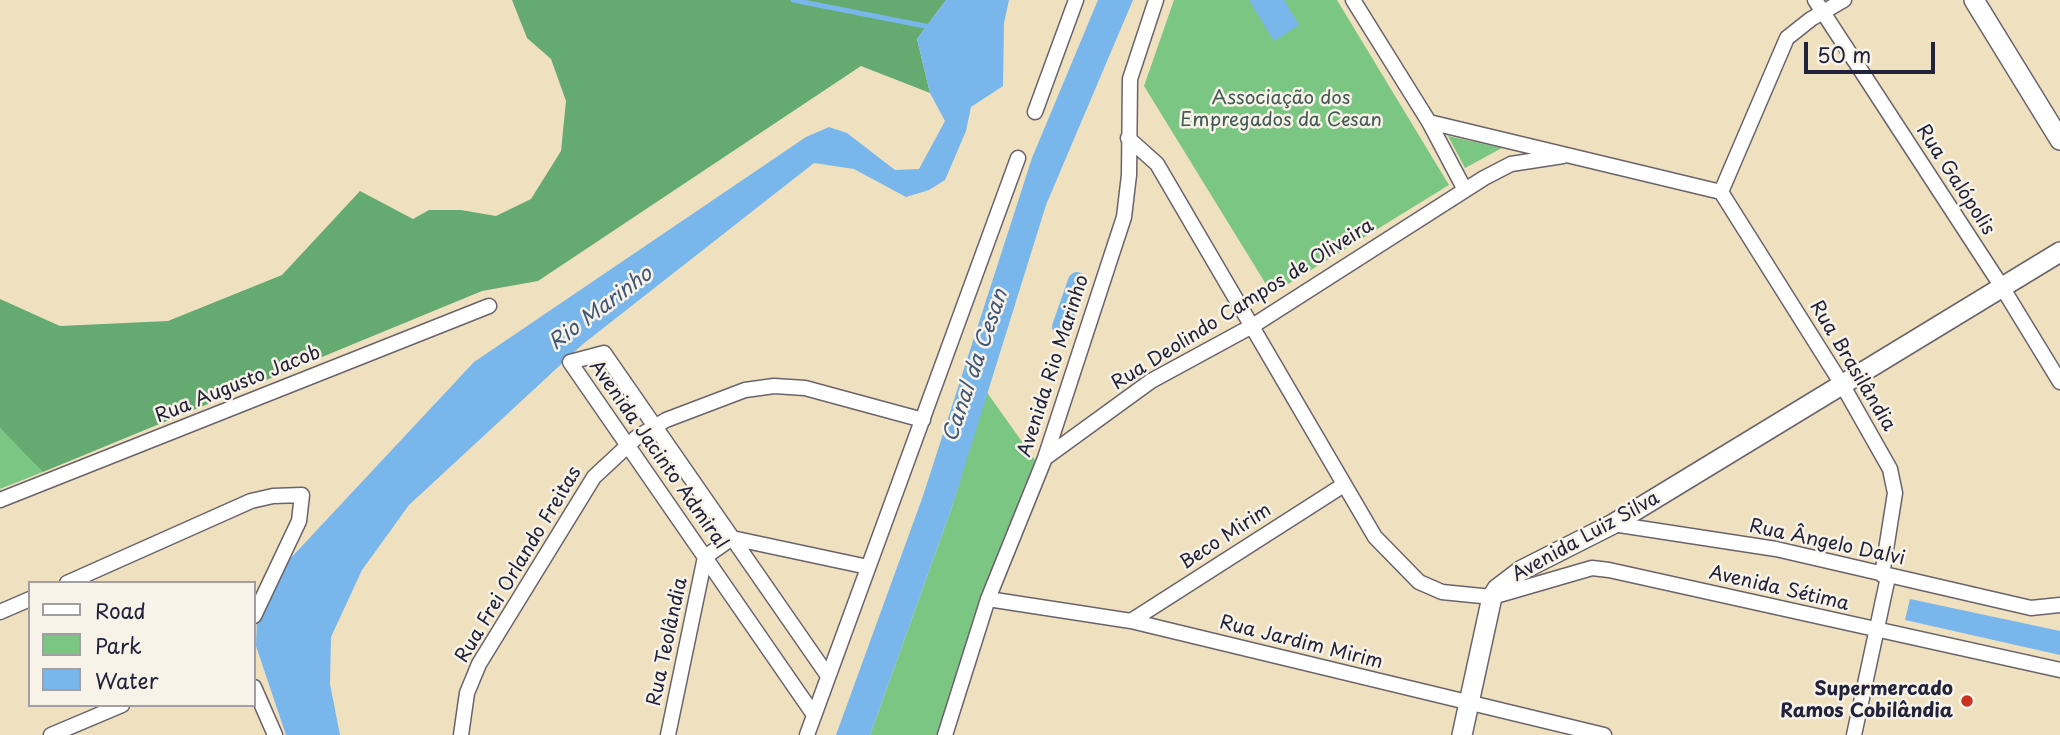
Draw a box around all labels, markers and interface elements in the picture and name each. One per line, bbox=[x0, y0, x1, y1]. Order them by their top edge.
scale bar bbox=[1808, 28, 1939, 72]
text: 50 m bbox=[1817, 38, 1871, 70]
park label: Associação dos Empregados da Cesan bbox=[1180, 88, 1382, 132]
street label: Rua Galópolis bbox=[1911, 120, 1999, 240]
street label: Rua Deolindo Campos de Oliveira bbox=[1108, 215, 1378, 395]
water label: Rio Marinho bbox=[544, 262, 658, 356]
street label: Avenida Rio Marinho bbox=[1014, 272, 1094, 460]
water label: Canal da Cesan bbox=[938, 286, 1014, 446]
street label: Rua Brasilândia bbox=[1804, 297, 1900, 435]
street label: Rua Augusto Jacob bbox=[152, 341, 324, 429]
street label: Avenida Jacinto Admiral bbox=[584, 356, 732, 554]
street label: Rua Frei Orlando Freitas bbox=[451, 463, 587, 667]
street label: Avenida Luiz Silva bbox=[1508, 487, 1664, 587]
street label: Beco Mirim bbox=[1176, 499, 1276, 575]
street label: Rua Ângelo Dalvi bbox=[1747, 515, 1907, 571]
street label: Avenida Sétima bbox=[1707, 562, 1851, 616]
street label: Rua Teolândia bbox=[643, 576, 693, 708]
legend bbox=[28, 581, 256, 707]
text: Road bbox=[95, 594, 146, 626]
street label: Rua Jardim Mirim bbox=[1217, 612, 1385, 674]
text: Park bbox=[95, 629, 142, 661]
text: Water bbox=[95, 664, 158, 696]
place label: Supermercado Ramos Cobilândia bbox=[1780, 679, 1953, 723]
marker: Supermercado Ramos Cobilândia bbox=[1959, 693, 1975, 709]

